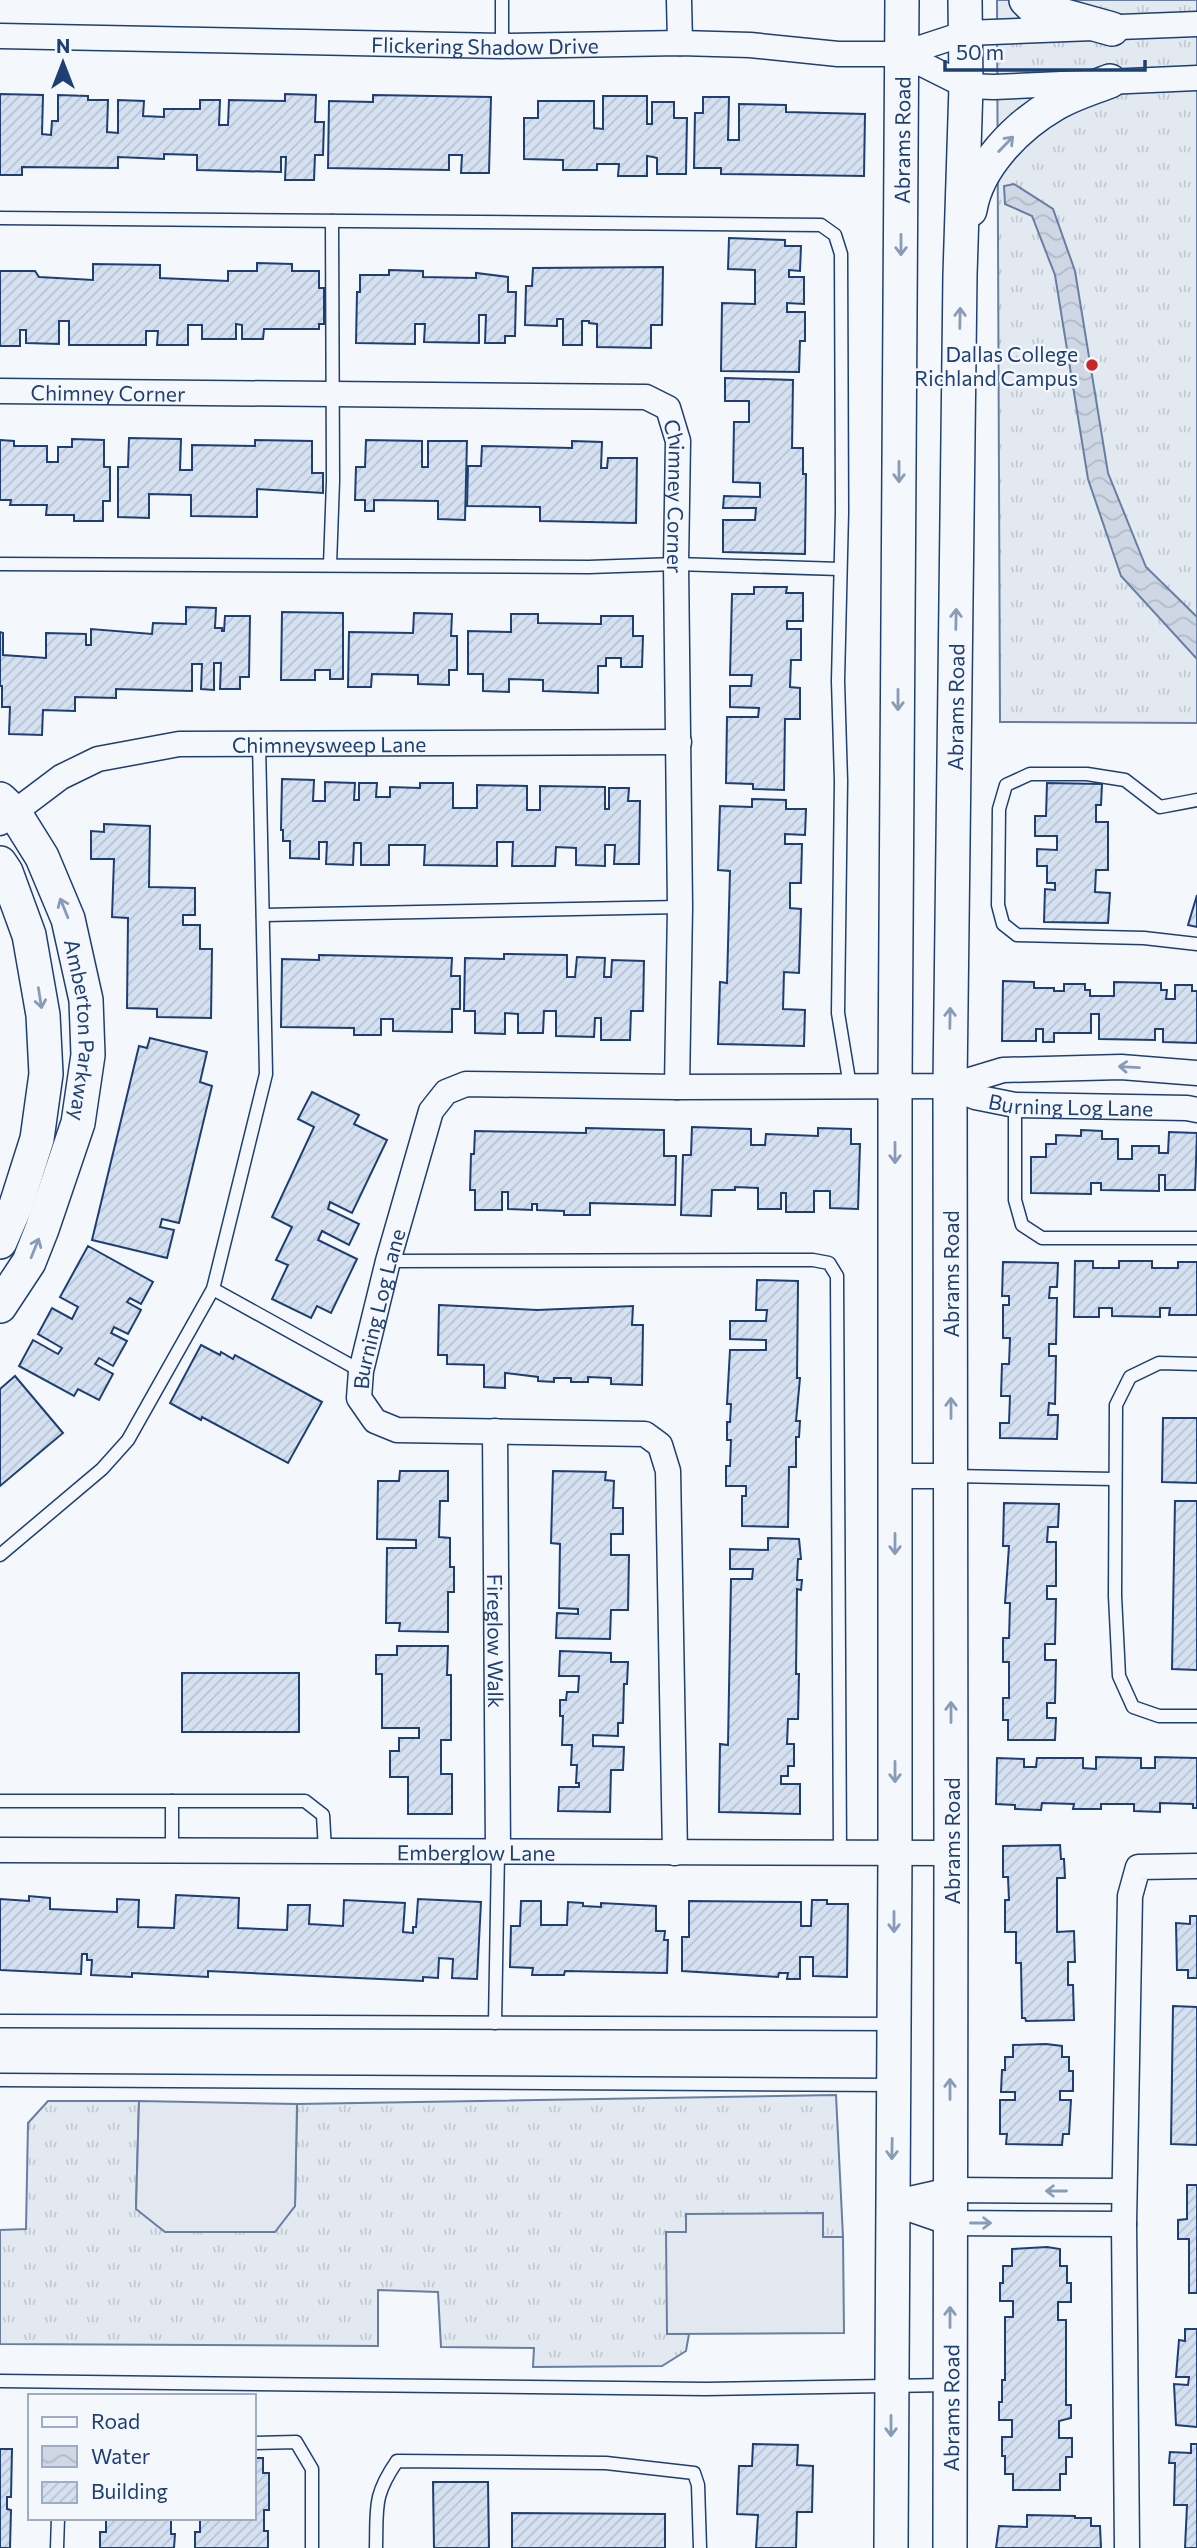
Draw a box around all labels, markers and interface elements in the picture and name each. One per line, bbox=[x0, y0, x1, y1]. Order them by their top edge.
north arrow bbox=[28, 28, 98, 98]
scale bar bbox=[945, 28, 1144, 72]
street label: Flickering Shadow Drive bbox=[371, 31, 599, 59]
text: N bbox=[56, 34, 70, 57]
text: 50 m bbox=[956, 39, 1004, 64]
street label: Abrams Road bbox=[888, 76, 914, 204]
one-way arrow bbox=[997, 136, 1014, 153]
one-way arrow bbox=[894, 233, 908, 256]
one-way arrow bbox=[953, 307, 967, 330]
place label: Dallas College Richland Campus bbox=[914, 341, 1078, 390]
marker: Dallas College Richland Campus bbox=[1084, 357, 1100, 373]
street label: Chimney Corner bbox=[30, 379, 186, 405]
street label: Chimney Corner bbox=[660, 416, 691, 573]
one-way arrow bbox=[892, 460, 906, 483]
one-way arrow bbox=[949, 608, 963, 631]
street label: Abrams Road bbox=[941, 643, 968, 771]
one-way arrow bbox=[891, 688, 905, 711]
street label: Chimneysweep Lane bbox=[232, 731, 426, 756]
one-way arrow bbox=[56, 898, 69, 920]
street label: Amberton Parkway bbox=[60, 936, 101, 1123]
one-way arrow bbox=[34, 986, 47, 1009]
one-way arrow bbox=[944, 1007, 957, 1030]
one-way arrow bbox=[1118, 1061, 1141, 1074]
street label: Burning Log Lane bbox=[987, 1088, 1153, 1120]
one-way arrow bbox=[888, 1142, 902, 1165]
street label: Abrams Road bbox=[938, 1210, 963, 1338]
street label: Burning Log Lane bbox=[347, 1225, 409, 1390]
one-way arrow bbox=[29, 1237, 42, 1259]
one-way arrow bbox=[944, 1397, 958, 1420]
one-way arrow bbox=[888, 1532, 902, 1555]
street label: Fireglow Walk bbox=[484, 1574, 509, 1708]
one-way arrow bbox=[944, 1700, 958, 1723]
one-way arrow bbox=[888, 1760, 902, 1783]
street label: Abrams Road bbox=[939, 1777, 964, 1905]
street label: Emberglow Lane bbox=[397, 1839, 555, 1864]
one-way arrow bbox=[887, 1910, 901, 1933]
one-way arrow bbox=[943, 2078, 957, 2101]
one-way arrow bbox=[885, 2137, 899, 2160]
one-way arrow bbox=[1045, 2184, 1068, 2198]
one-way arrow bbox=[969, 2216, 992, 2230]
one-way arrow bbox=[943, 2305, 957, 2328]
street label: Abrams Road bbox=[938, 2344, 963, 2472]
legend bbox=[28, 2394, 256, 2520]
text: Road bbox=[91, 2408, 140, 2433]
one-way arrow bbox=[884, 2414, 898, 2437]
text: Water bbox=[91, 2443, 150, 2468]
text: Building bbox=[91, 2478, 168, 2503]

